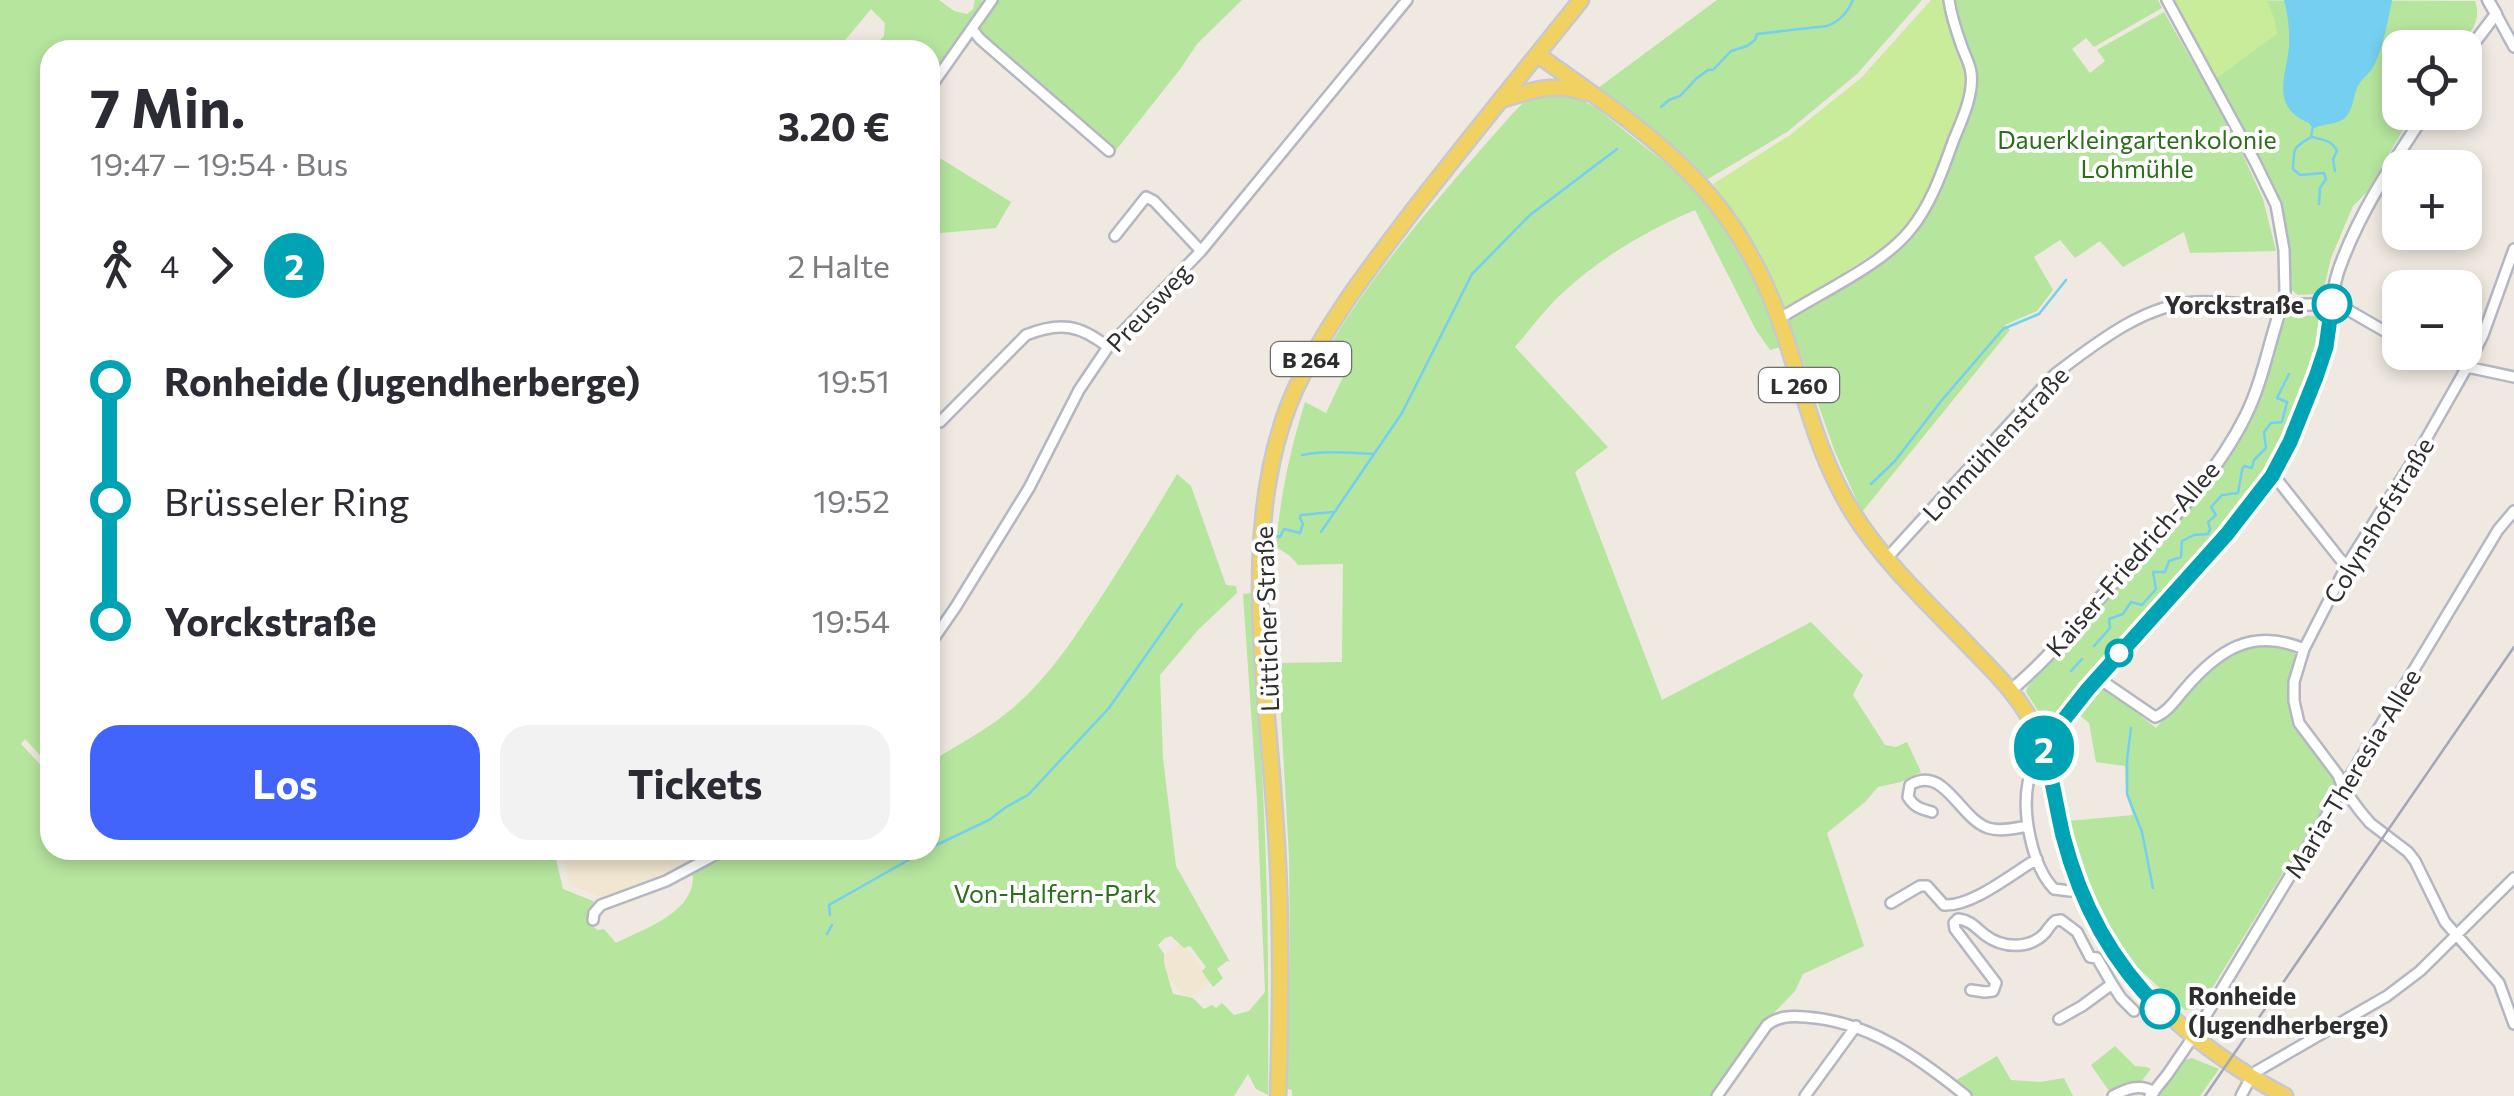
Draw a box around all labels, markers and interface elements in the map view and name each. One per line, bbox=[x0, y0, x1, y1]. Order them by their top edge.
map controls bbox=[2382, 30, 2482, 370]
button: locate bbox=[2382, 30, 2482, 130]
text: 7 Min. bbox=[90, 72, 245, 139]
text: 3.20 € bbox=[778, 102, 890, 149]
park label: Dauerkleingartenkolonie Lohmühle bbox=[1997, 124, 2277, 183]
text: 19:47 – 19:54 · Bus bbox=[90, 143, 348, 183]
button: + bbox=[2382, 150, 2482, 250]
icon: walk bbox=[90, 238, 145, 293]
icon: forward bbox=[194, 238, 249, 293]
text: 2 bbox=[284, 244, 304, 287]
text: 4 bbox=[160, 245, 179, 285]
text: 2 Halte bbox=[788, 245, 890, 285]
street label: Preusweg bbox=[1100, 256, 1197, 357]
button: − bbox=[2382, 270, 2482, 370]
marker: Yorckstraße bbox=[2313, 285, 2351, 323]
place label: Yorckstraße bbox=[2164, 289, 2304, 319]
road number: B 264 bbox=[1271, 342, 1351, 376]
text: Ronheide (Jugendherberge) bbox=[164, 357, 641, 404]
text: 19:51 bbox=[817, 360, 890, 400]
street label: Lohmühlenstraße bbox=[1916, 360, 2074, 526]
road number: L 260 bbox=[1759, 368, 1839, 402]
street label: Colynshofstraße bbox=[2317, 432, 2439, 608]
street label: Kaiser-Friedrich-Allee bbox=[2039, 454, 2225, 662]
text: Brüsseler Ring bbox=[164, 477, 409, 524]
text: 19:52 bbox=[813, 480, 890, 520]
street label: Lütticher Straße bbox=[1248, 526, 1284, 712]
text: Yorckstraße bbox=[164, 597, 376, 644]
text: 19:54 bbox=[812, 600, 890, 640]
unlabelled marker bbox=[2106, 640, 2132, 666]
street label: Maria-Theresia-Allee bbox=[2278, 663, 2426, 883]
line badge: 2 bbox=[2012, 716, 2076, 780]
button: Los bbox=[90, 725, 480, 840]
button: Tickets bbox=[500, 725, 890, 840]
text: 2 bbox=[2034, 727, 2054, 770]
park label: Von-Halfern-Park bbox=[953, 878, 1157, 908]
place label: Ronheide (Jugendherberge) bbox=[2188, 980, 2389, 1039]
marker: Ronheide (Jugendherberge) bbox=[2141, 990, 2179, 1028]

